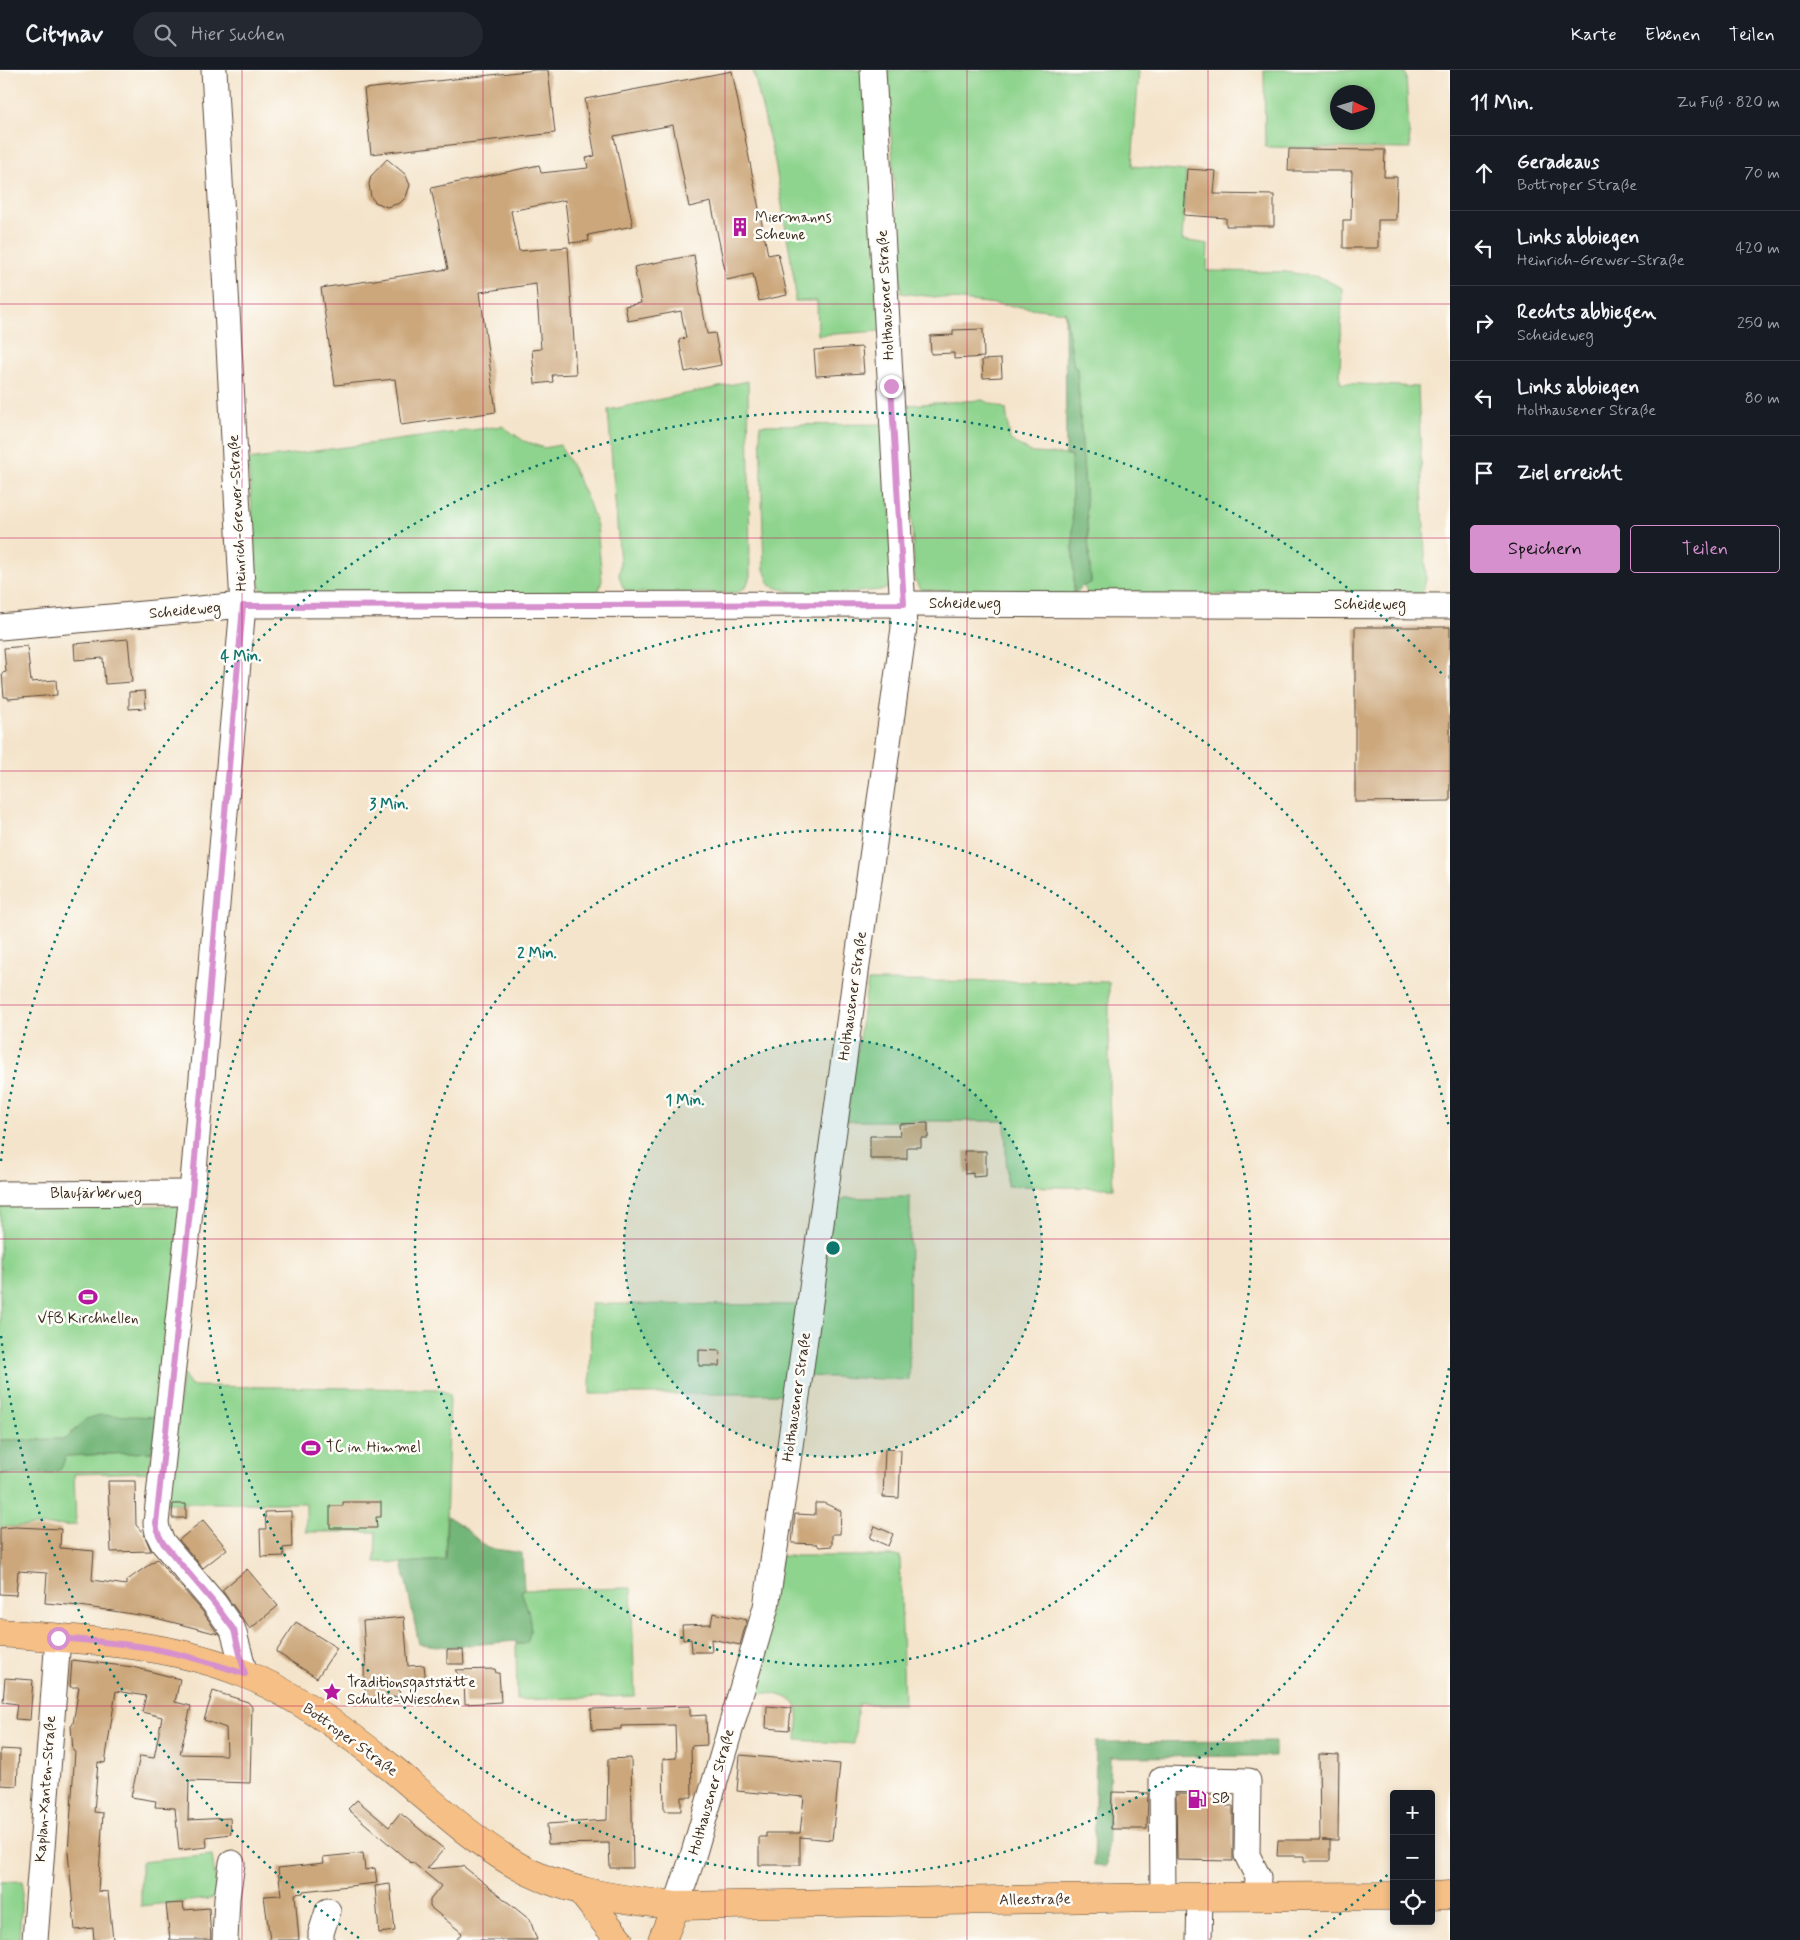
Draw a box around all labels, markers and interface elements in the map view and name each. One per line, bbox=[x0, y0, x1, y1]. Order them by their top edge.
search box bbox=[133, 12, 483, 57]
text: Citynav bbox=[25, 19, 103, 50]
icon: search bbox=[151, 21, 179, 49]
text: Hier suchen bbox=[191, 22, 285, 47]
text: Karte bbox=[1571, 23, 1617, 47]
text: Ebenen bbox=[1645, 23, 1701, 47]
text: Teilen bbox=[1729, 23, 1775, 47]
north arrow bbox=[1330, 85, 1375, 130]
text: 11 Min. bbox=[1470, 89, 1533, 117]
text: Zu Fuß · 820 m bbox=[1677, 92, 1780, 113]
text: Geradeaus bbox=[1517, 150, 1599, 175]
icon: ahead bbox=[1470, 159, 1498, 187]
text: 70 m bbox=[1744, 163, 1780, 184]
text: Bottroper Straße bbox=[1517, 175, 1637, 196]
place label: Miermanns Scheune bbox=[755, 208, 832, 245]
building icon: Miermanns Scheune bbox=[729, 216, 751, 238]
text: Links abbiegen bbox=[1517, 225, 1639, 250]
street label: Holthausener Straße bbox=[873, 229, 899, 361]
icon: left bbox=[1470, 234, 1498, 262]
text: 420 m bbox=[1736, 238, 1780, 259]
text: Heinrich-Grewer-Straße bbox=[1517, 250, 1685, 271]
text: Rechts abbiegen bbox=[1517, 300, 1656, 325]
icon: right bbox=[1470, 309, 1498, 337]
text: 250 m bbox=[1737, 313, 1780, 334]
text: Scheideweg bbox=[1517, 325, 1594, 346]
route end bbox=[880, 375, 903, 398]
text: Links abbiegen bbox=[1517, 375, 1639, 400]
icon: left bbox=[1470, 384, 1498, 412]
text: 80 m bbox=[1745, 388, 1780, 409]
text: Holthausener Straße bbox=[1517, 400, 1656, 421]
street label: Heinrich-Grewer-Straße bbox=[224, 434, 252, 592]
icon: arrive bbox=[1470, 459, 1498, 487]
text: Ziel erreicht bbox=[1517, 461, 1622, 486]
button: Speichern bbox=[1470, 525, 1620, 573]
button: Teilen bbox=[1630, 525, 1780, 573]
street label: Scheideweg bbox=[929, 594, 1001, 615]
street label: Scheideweg bbox=[1334, 595, 1406, 616]
street label: Scheideweg bbox=[148, 598, 222, 625]
text: 4 Min. bbox=[221, 647, 261, 667]
text: 3 Min. bbox=[370, 795, 408, 815]
street label: Holthausener Straße bbox=[834, 930, 872, 1062]
text: 2 Min. bbox=[517, 944, 557, 964]
text: 1 Min. bbox=[666, 1091, 704, 1111]
street label: Blaufärberweg bbox=[50, 1184, 142, 1205]
centre of rings bbox=[824, 1239, 842, 1257]
sports icon: VfB Kirchhellen bbox=[77, 1286, 99, 1308]
place label: VfB Kirchhellen bbox=[37, 1309, 139, 1329]
street label: Holthausener Straße bbox=[778, 1331, 816, 1463]
sports icon: TC in Himmel bbox=[300, 1437, 322, 1459]
place label: TC in Himmel bbox=[326, 1438, 421, 1458]
route start bbox=[47, 1627, 70, 1650]
place label: Traditionsgaststätte Schulte-Wieschen bbox=[347, 1673, 476, 1710]
place icon: Traditionsgaststätte Schulte-Wieschen bbox=[321, 1681, 343, 1703]
street label: Bottroper Straße bbox=[299, 1699, 401, 1781]
street label: Kaplan-Xanten-Straße bbox=[31, 1715, 61, 1863]
street label: Holthausener Straße bbox=[684, 1727, 740, 1857]
fuel station icon: SB bbox=[1186, 1788, 1208, 1810]
place label: SB bbox=[1212, 1789, 1229, 1809]
map controls bbox=[1390, 1790, 1435, 1925]
button: + bbox=[1390, 1790, 1435, 1835]
button: − bbox=[1390, 1835, 1435, 1880]
button: locate bbox=[1390, 1880, 1435, 1925]
street label: Alleestraße bbox=[999, 1889, 1071, 1911]

